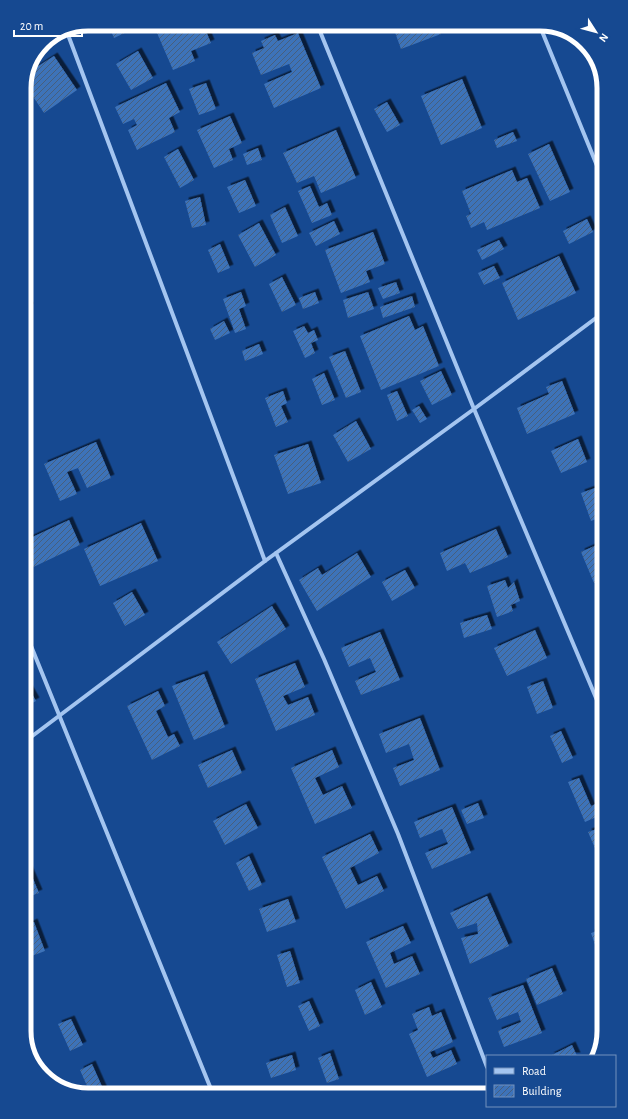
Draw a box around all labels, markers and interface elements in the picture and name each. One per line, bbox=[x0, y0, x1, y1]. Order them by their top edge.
scale bar bbox=[14, 12, 82, 38]
north arrow bbox=[576, 12, 616, 52]
text: 20 m bbox=[20, 20, 43, 32]
text: N bbox=[597, 31, 610, 44]
legend bbox=[486, 1055, 616, 1107]
text: Road bbox=[522, 1065, 546, 1077]
text: Building bbox=[522, 1085, 562, 1097]

